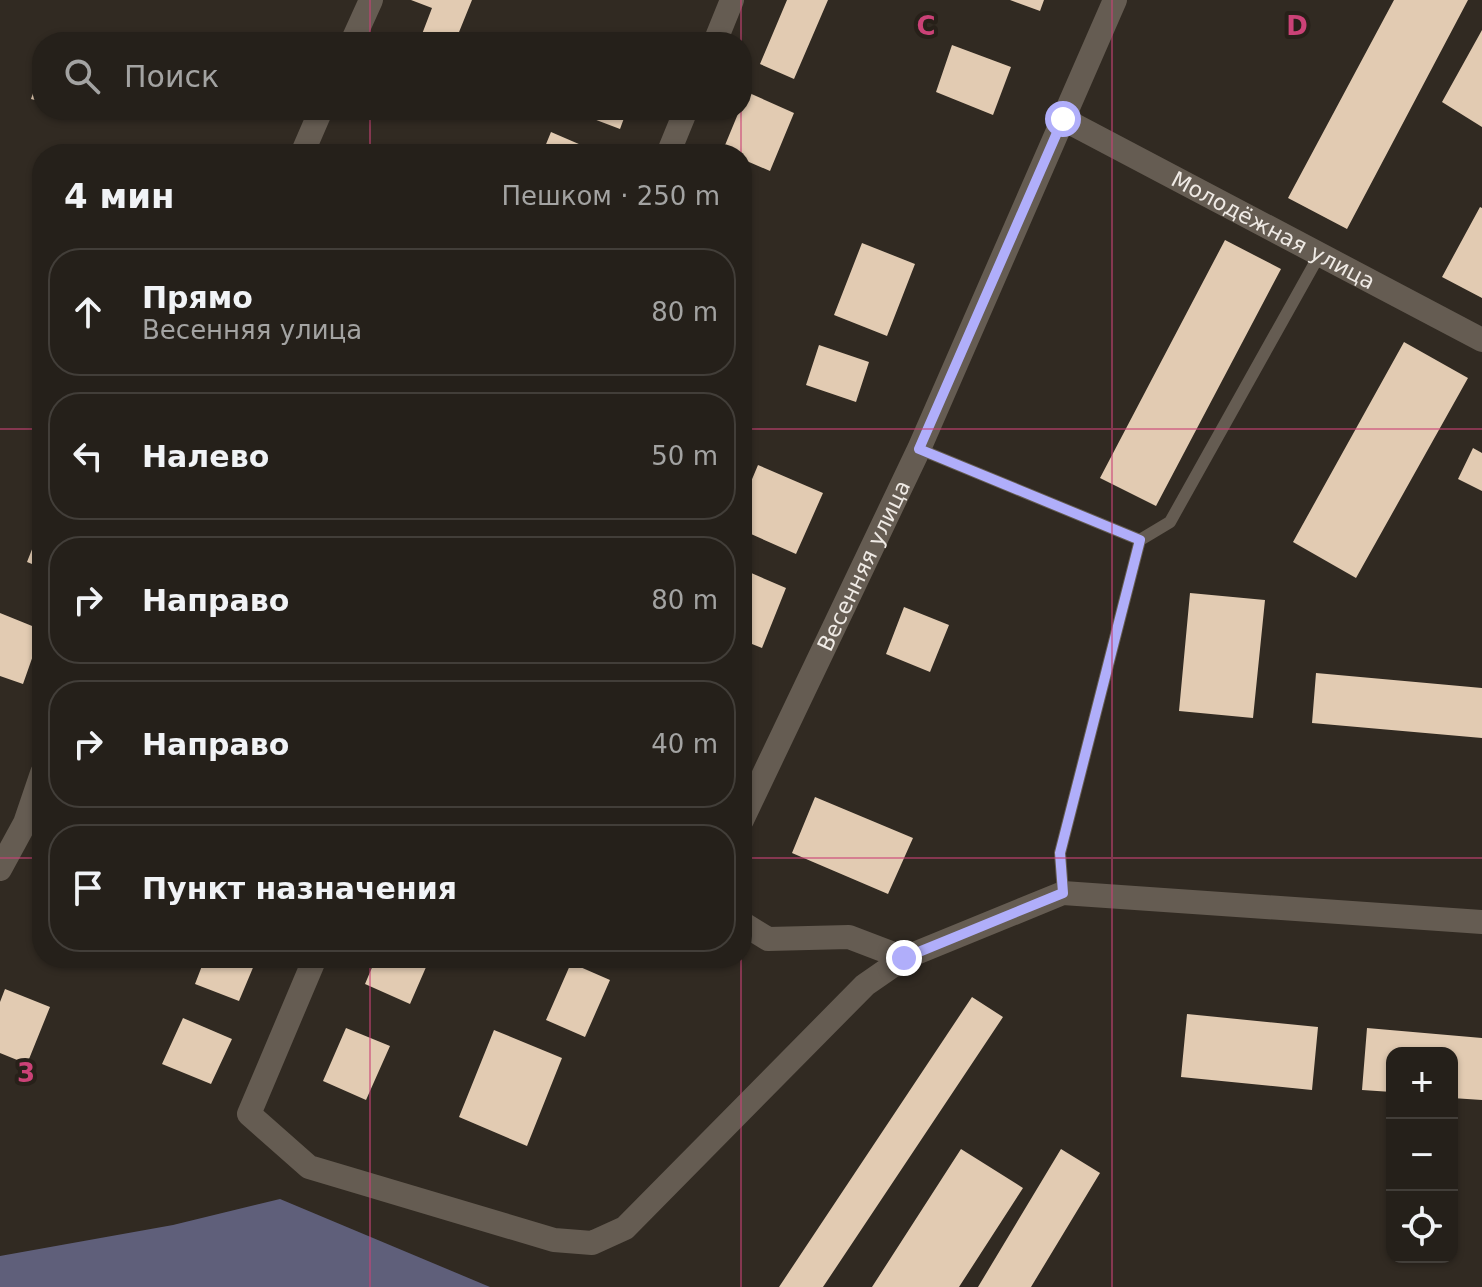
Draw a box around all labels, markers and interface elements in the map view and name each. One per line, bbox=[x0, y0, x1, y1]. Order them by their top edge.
text: C bbox=[916, 11, 936, 41]
text: D bbox=[1286, 11, 1308, 41]
search box bbox=[32, 32, 752, 120]
icon: search bbox=[60, 54, 104, 98]
text: Поиск bbox=[124, 59, 219, 94]
route start bbox=[1045, 101, 1081, 137]
street label: Молодёжная улица bbox=[1167, 166, 1380, 294]
text: 4 мин bbox=[64, 176, 175, 216]
text: Пешком · 250 m bbox=[501, 181, 720, 211]
text: Прямо bbox=[142, 280, 253, 315]
icon: ahead bbox=[66, 290, 110, 334]
text: 80 m bbox=[651, 297, 718, 327]
text: Весенняя улица bbox=[142, 315, 362, 345]
icon: left bbox=[66, 434, 110, 478]
text: Налево bbox=[142, 439, 269, 474]
text: 50 m bbox=[651, 441, 718, 471]
street label: Весенняя улица bbox=[812, 476, 915, 655]
icon: right bbox=[66, 578, 110, 622]
text: Направо bbox=[142, 583, 289, 618]
text: 80 m bbox=[651, 585, 718, 615]
icon: right bbox=[66, 722, 110, 766]
text: Направо bbox=[142, 727, 289, 762]
text: 40 m bbox=[651, 729, 718, 759]
icon: arrive bbox=[66, 866, 110, 910]
text: Пункт назначения bbox=[142, 871, 457, 906]
route end bbox=[886, 940, 922, 976]
map controls bbox=[1386, 1047, 1458, 1263]
button: + bbox=[1386, 1047, 1458, 1119]
text: 3 bbox=[17, 1058, 35, 1088]
button: − bbox=[1386, 1119, 1458, 1191]
button: locate bbox=[1386, 1191, 1458, 1263]

